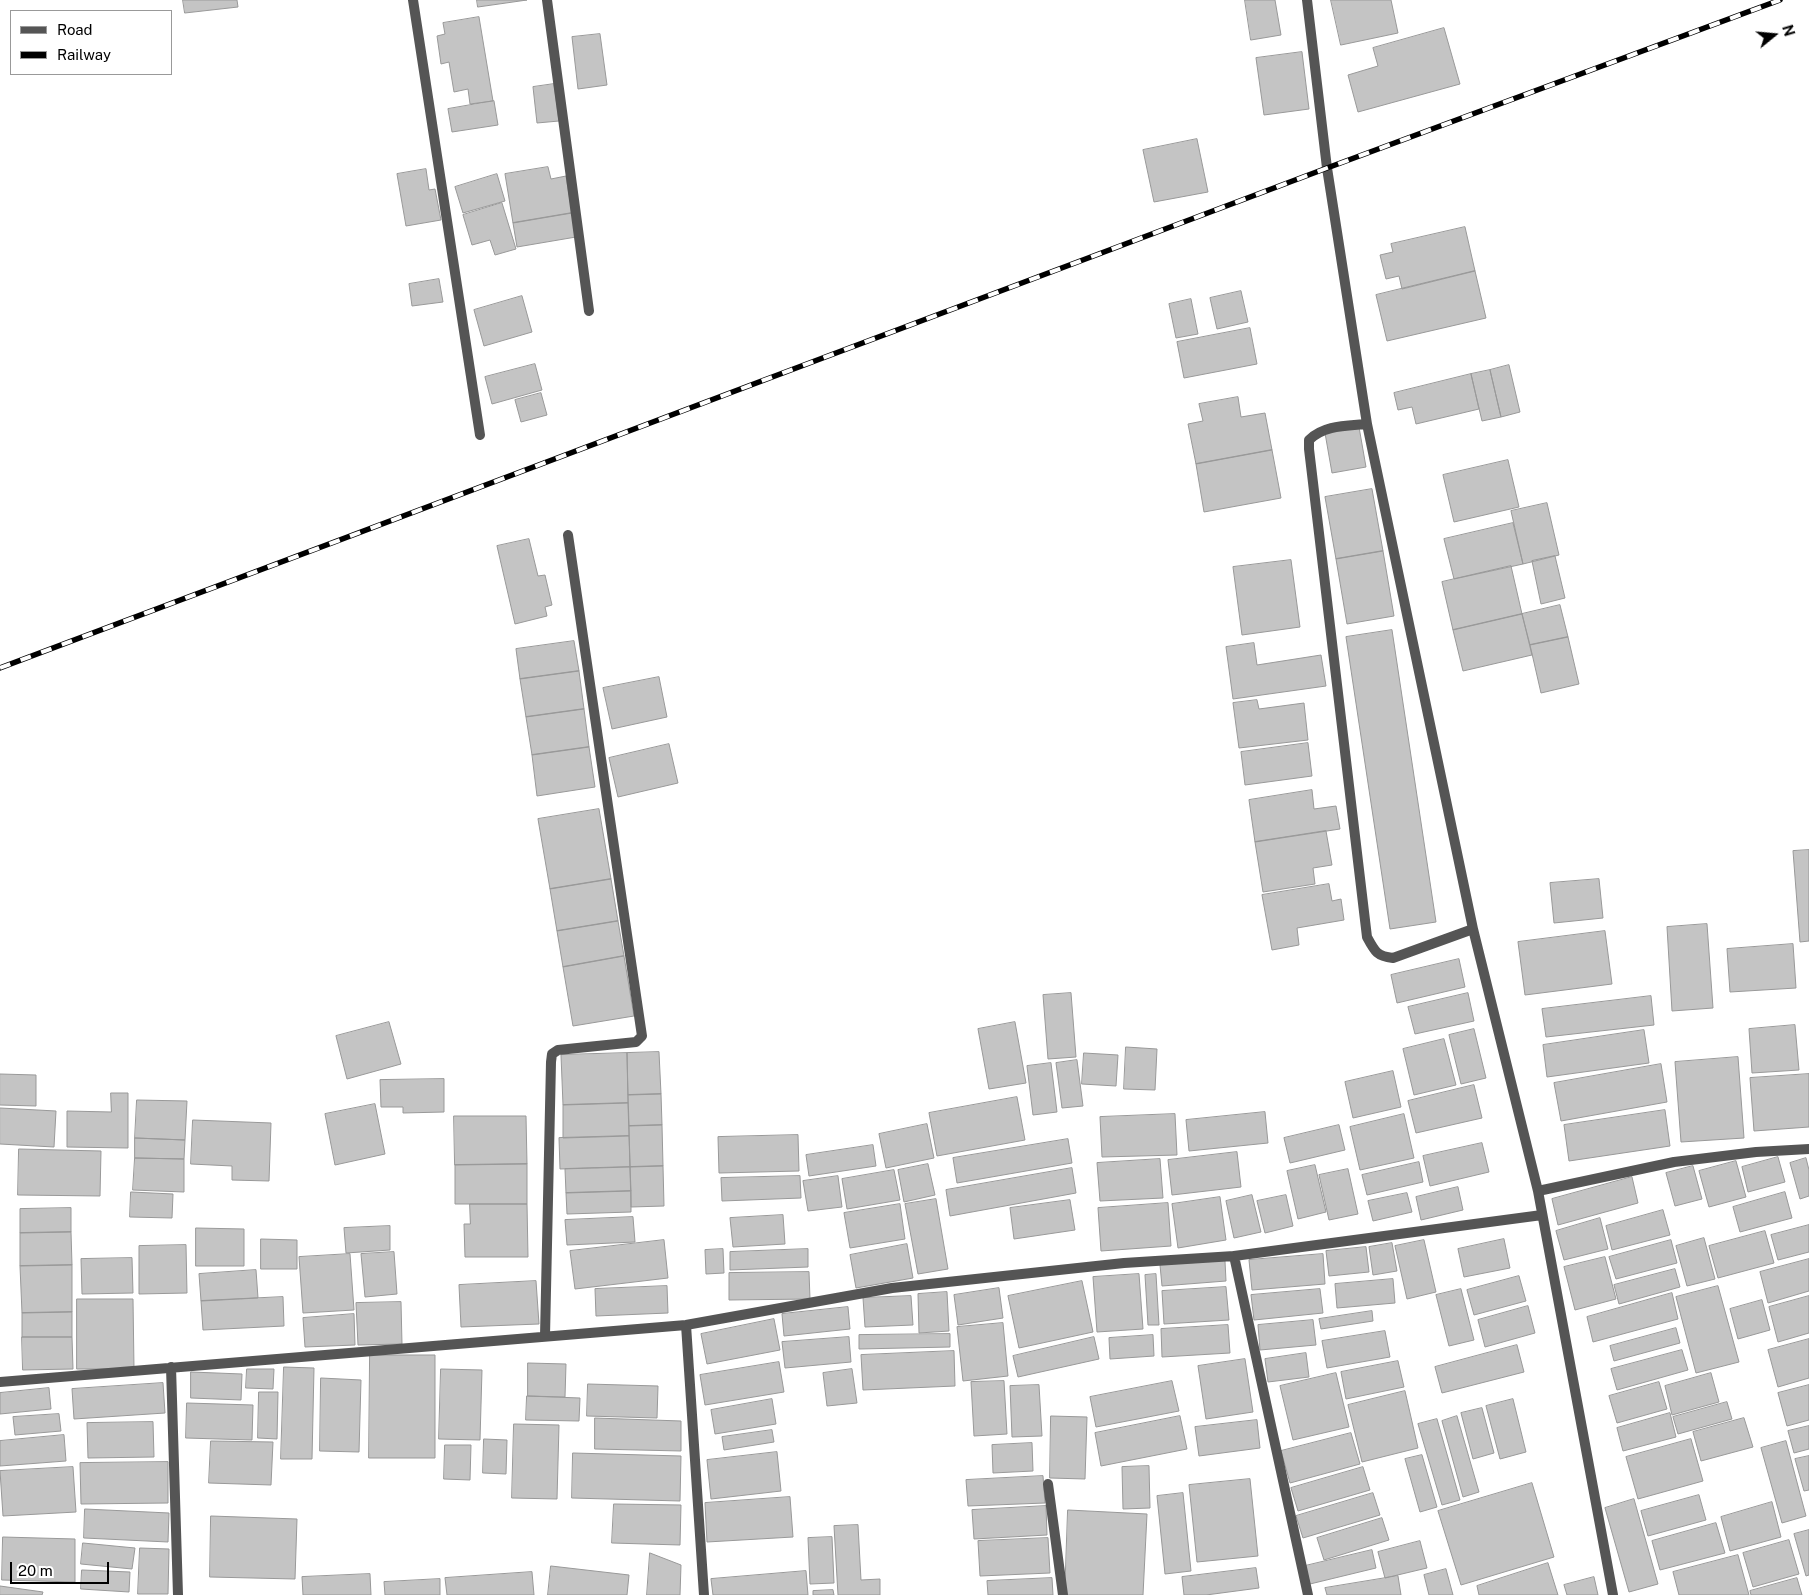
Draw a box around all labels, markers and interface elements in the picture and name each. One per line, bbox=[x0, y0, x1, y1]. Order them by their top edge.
legend bbox=[10, 10, 172, 75]
north arrow bbox=[1749, 10, 1799, 60]
text: Road bbox=[57, 21, 93, 38]
text: N bbox=[1779, 23, 1798, 38]
text: Railway bbox=[57, 46, 111, 63]
scale bar bbox=[12, 1552, 111, 1584]
text: 20 m bbox=[18, 1562, 53, 1579]

